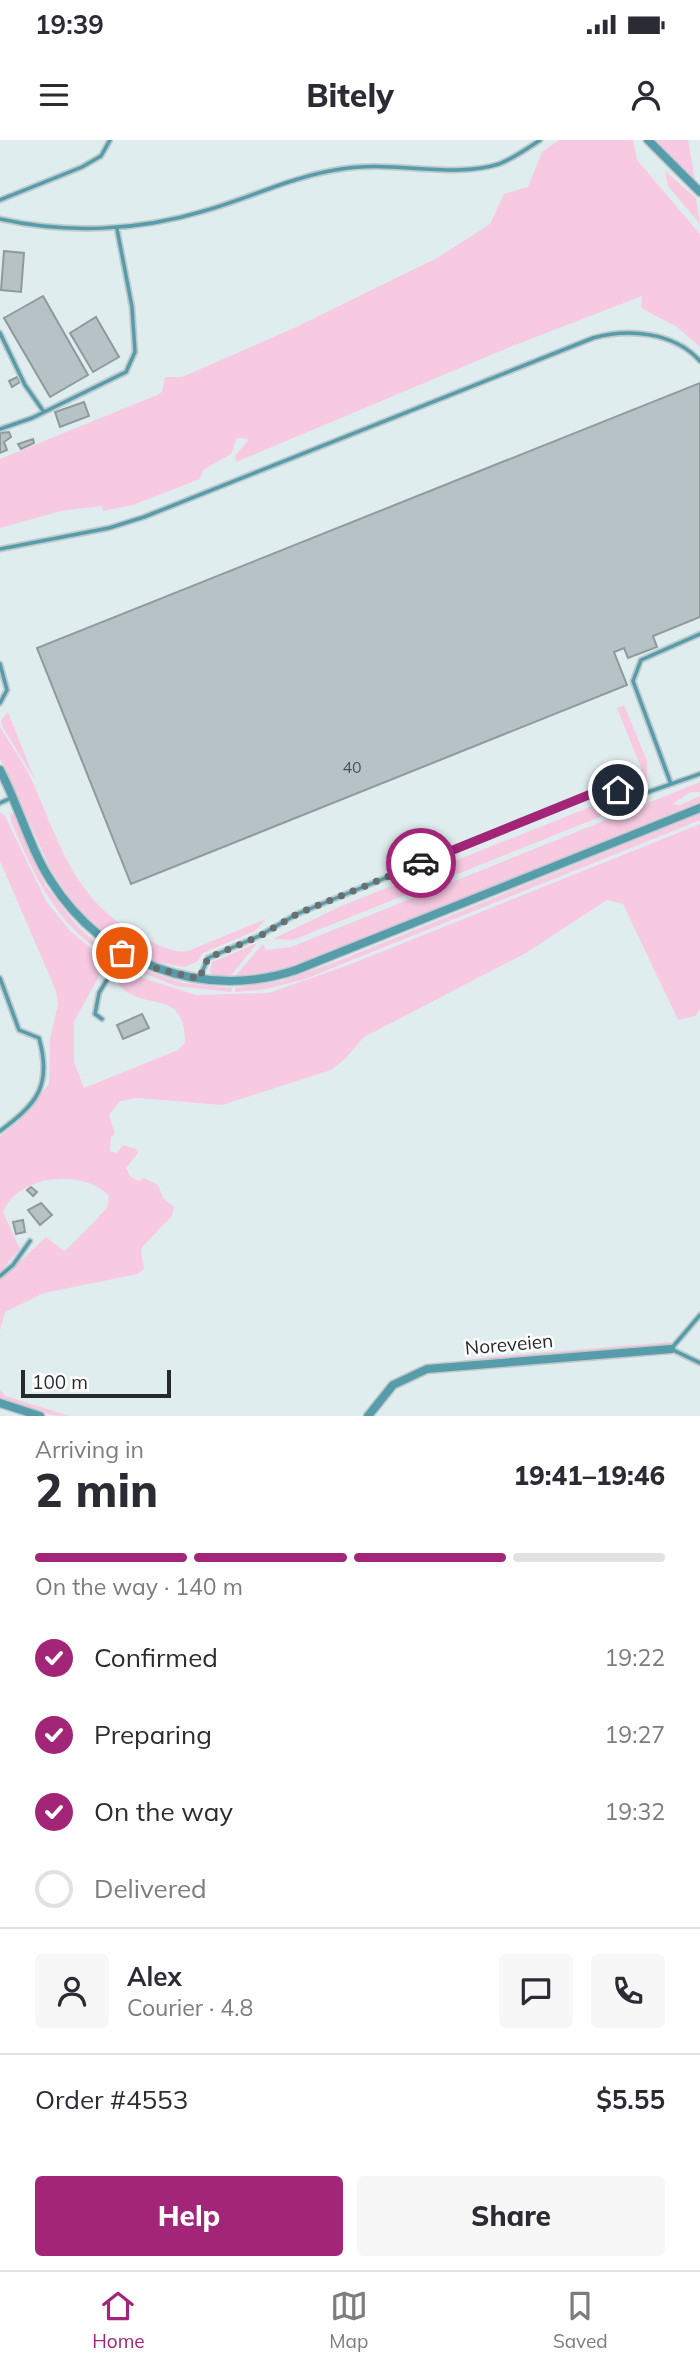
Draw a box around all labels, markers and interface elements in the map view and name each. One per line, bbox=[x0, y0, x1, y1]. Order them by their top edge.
text: 19:39 bbox=[35, 8, 104, 41]
text: Bitely bbox=[306, 75, 394, 115]
icon: menu bbox=[35, 76, 73, 114]
icon: person bbox=[627, 76, 665, 114]
house number: 40 bbox=[342, 757, 362, 777]
pin bbox=[588, 760, 648, 820]
icon: home bbox=[599, 771, 637, 809]
courier bbox=[386, 828, 456, 898]
icon: car bbox=[402, 844, 440, 882]
pin bbox=[92, 923, 152, 983]
icon: bag bbox=[103, 934, 141, 972]
street label: Noreveien bbox=[464, 1328, 554, 1360]
scale bar bbox=[21, 1367, 172, 1399]
text: 100 m bbox=[32, 1370, 88, 1394]
text: Arriving in bbox=[35, 1435, 144, 1464]
text: 19:41–19:46 bbox=[514, 1459, 665, 1492]
text: 2 min bbox=[35, 1461, 158, 1519]
text: On the way · 140 m bbox=[35, 1572, 243, 1601]
icon: check bbox=[35, 1639, 73, 1677]
text: Confirmed bbox=[94, 1641, 218, 1674]
text: 19:22 bbox=[605, 1643, 665, 1672]
icon: check bbox=[35, 1716, 73, 1754]
text: Preparing bbox=[94, 1718, 212, 1751]
text: 19:27 bbox=[605, 1720, 665, 1749]
icon: check bbox=[35, 1793, 73, 1831]
text: On the way bbox=[94, 1795, 233, 1828]
text: 19:32 bbox=[605, 1797, 665, 1826]
text: Delivered bbox=[94, 1872, 207, 1905]
button: person bbox=[35, 1954, 109, 2028]
button: chat bbox=[499, 1954, 573, 2028]
button: phone bbox=[591, 1954, 665, 2028]
text: Alex bbox=[127, 1960, 182, 1993]
text: Courier · 4.8 bbox=[127, 1993, 253, 2022]
text: Order #4553 bbox=[35, 2083, 188, 2116]
text: $5.55 bbox=[596, 2083, 665, 2116]
button: Help bbox=[35, 2176, 343, 2256]
button: Share bbox=[357, 2176, 665, 2256]
tab: Home bbox=[92, 2287, 145, 2353]
tab: Map bbox=[329, 2287, 368, 2353]
tab: Saved bbox=[553, 2287, 608, 2353]

